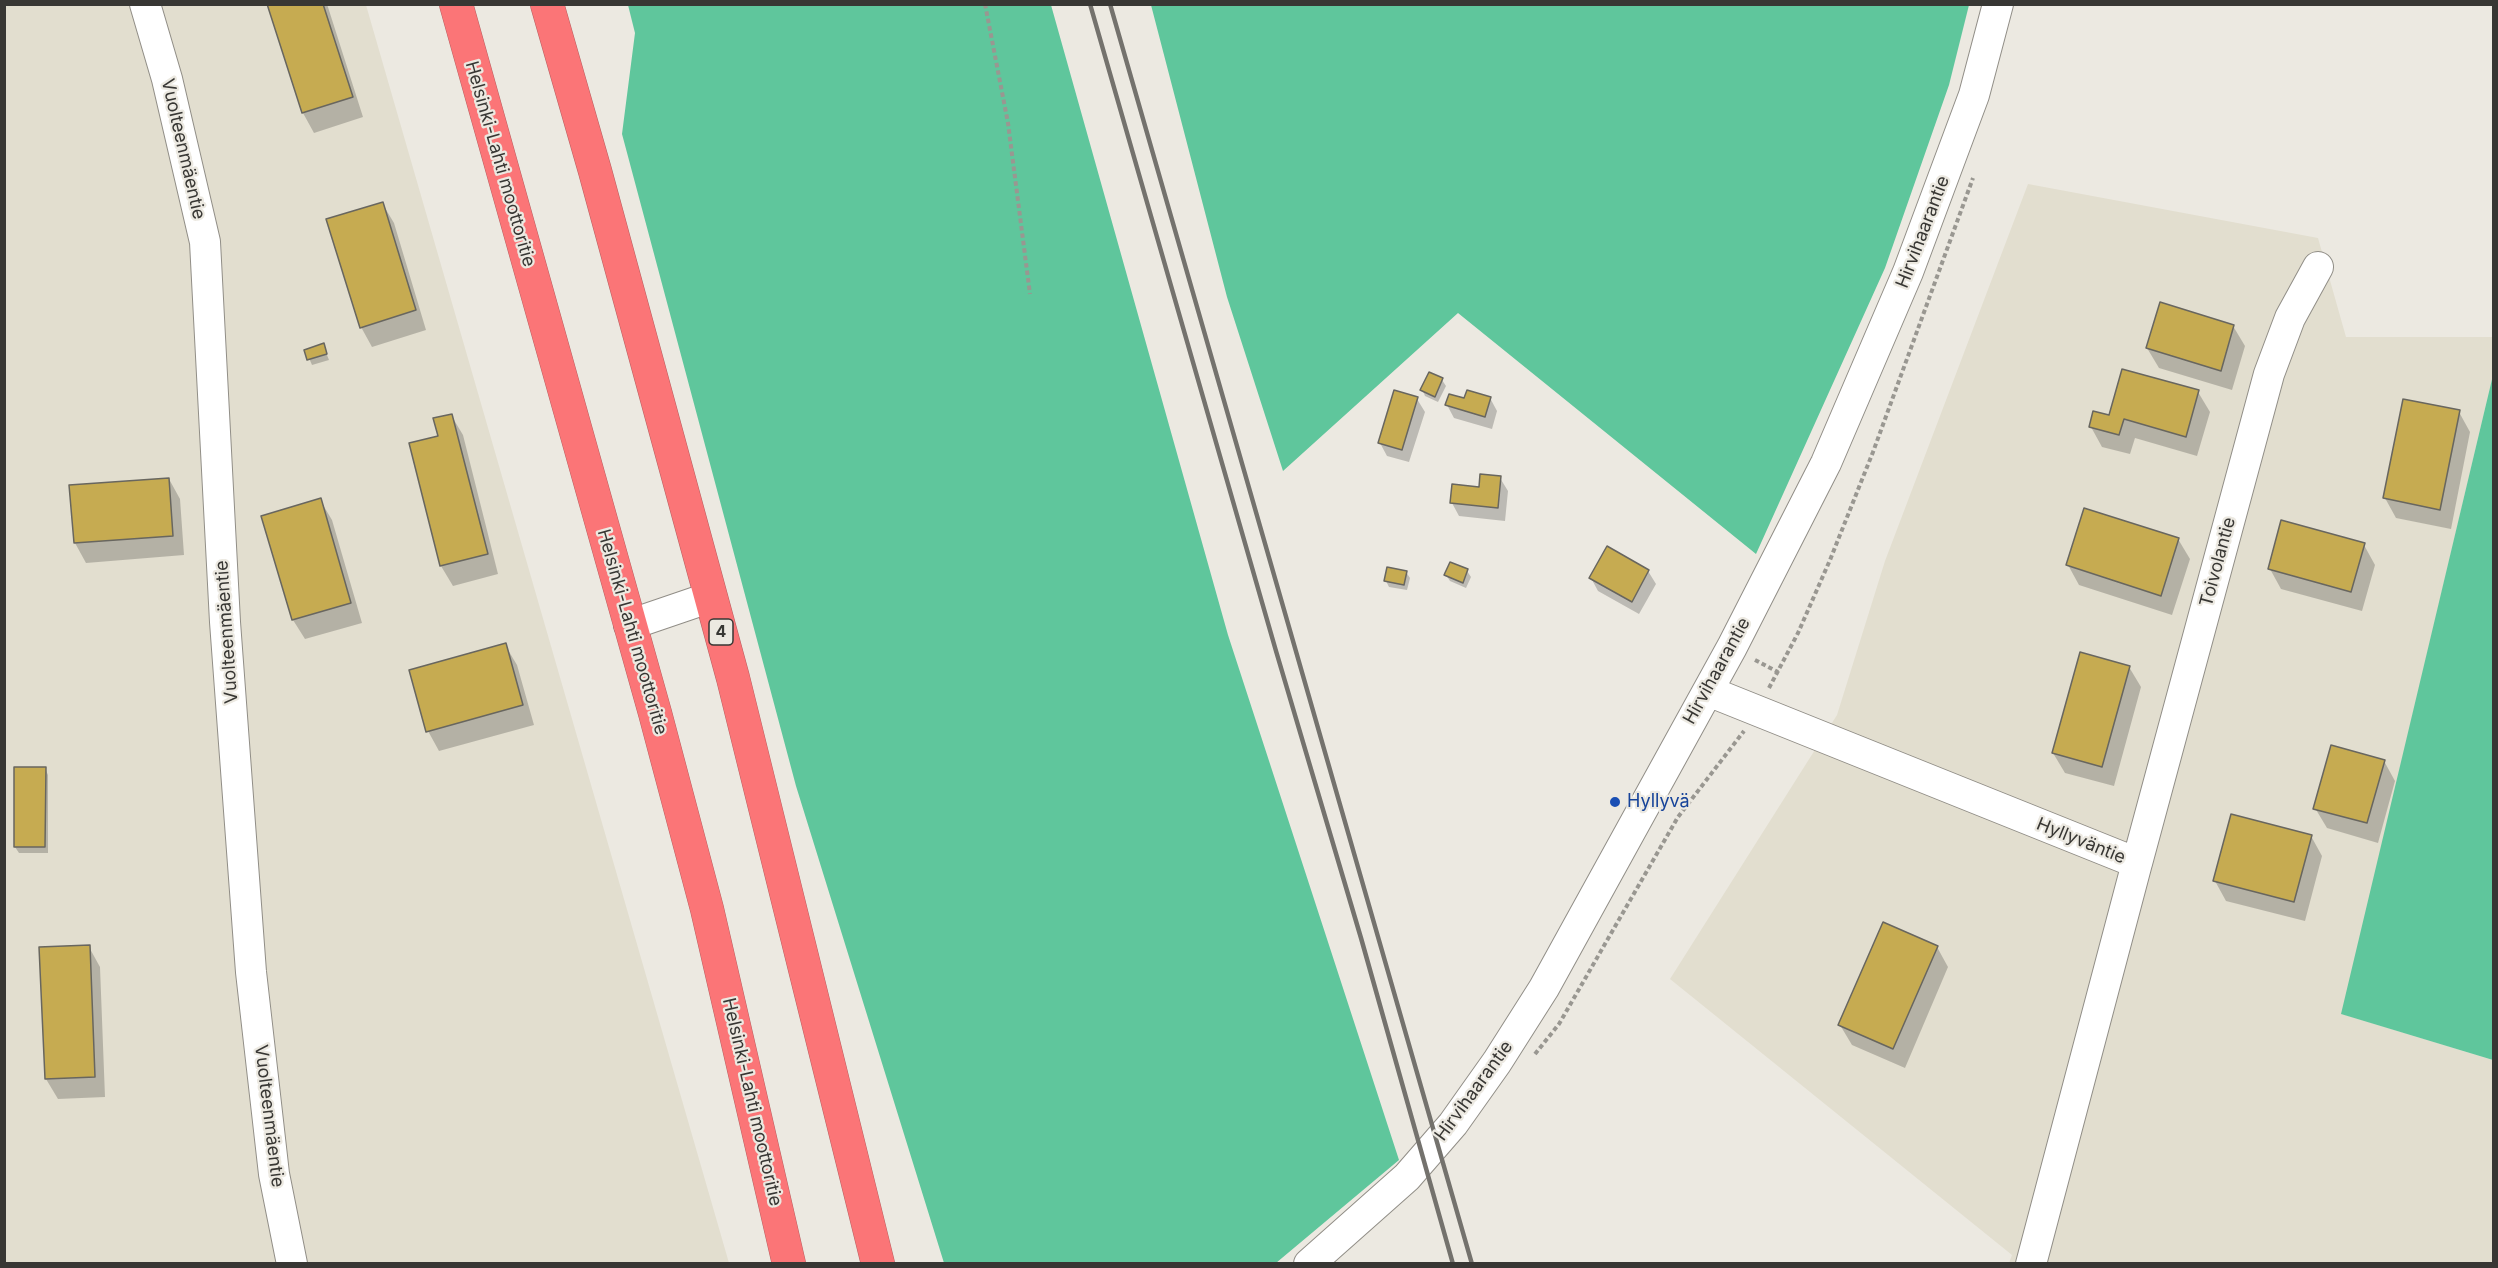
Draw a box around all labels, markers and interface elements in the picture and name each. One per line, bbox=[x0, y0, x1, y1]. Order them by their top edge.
street label: Helsinki-Lahti moottoritie bbox=[460, 59, 540, 269]
street label: Vuolteenmäentie bbox=[156, 77, 210, 221]
street label: Hirvihaarantie bbox=[1892, 173, 1954, 291]
street label: Toivolantie bbox=[2196, 515, 2240, 609]
street label: Helsinki-Lahti moottoritie bbox=[592, 527, 672, 737]
street label: Vuolteenmäentie bbox=[211, 560, 243, 704]
street label: Hirvihaarantie bbox=[1679, 614, 1755, 728]
road number: 4 bbox=[709, 619, 733, 645]
place label: Hyllyvä bbox=[1627, 791, 1690, 813]
marker: Hyllyvä bbox=[1608, 795, 1622, 809]
street label: Hyllyväntie bbox=[2033, 813, 2129, 869]
street label: Helsinki-Lahti moottoritie bbox=[718, 996, 786, 1208]
street label: Hirvihaarantie bbox=[1430, 1037, 1518, 1145]
street label: Vuolteenmäentie bbox=[250, 1043, 288, 1189]

